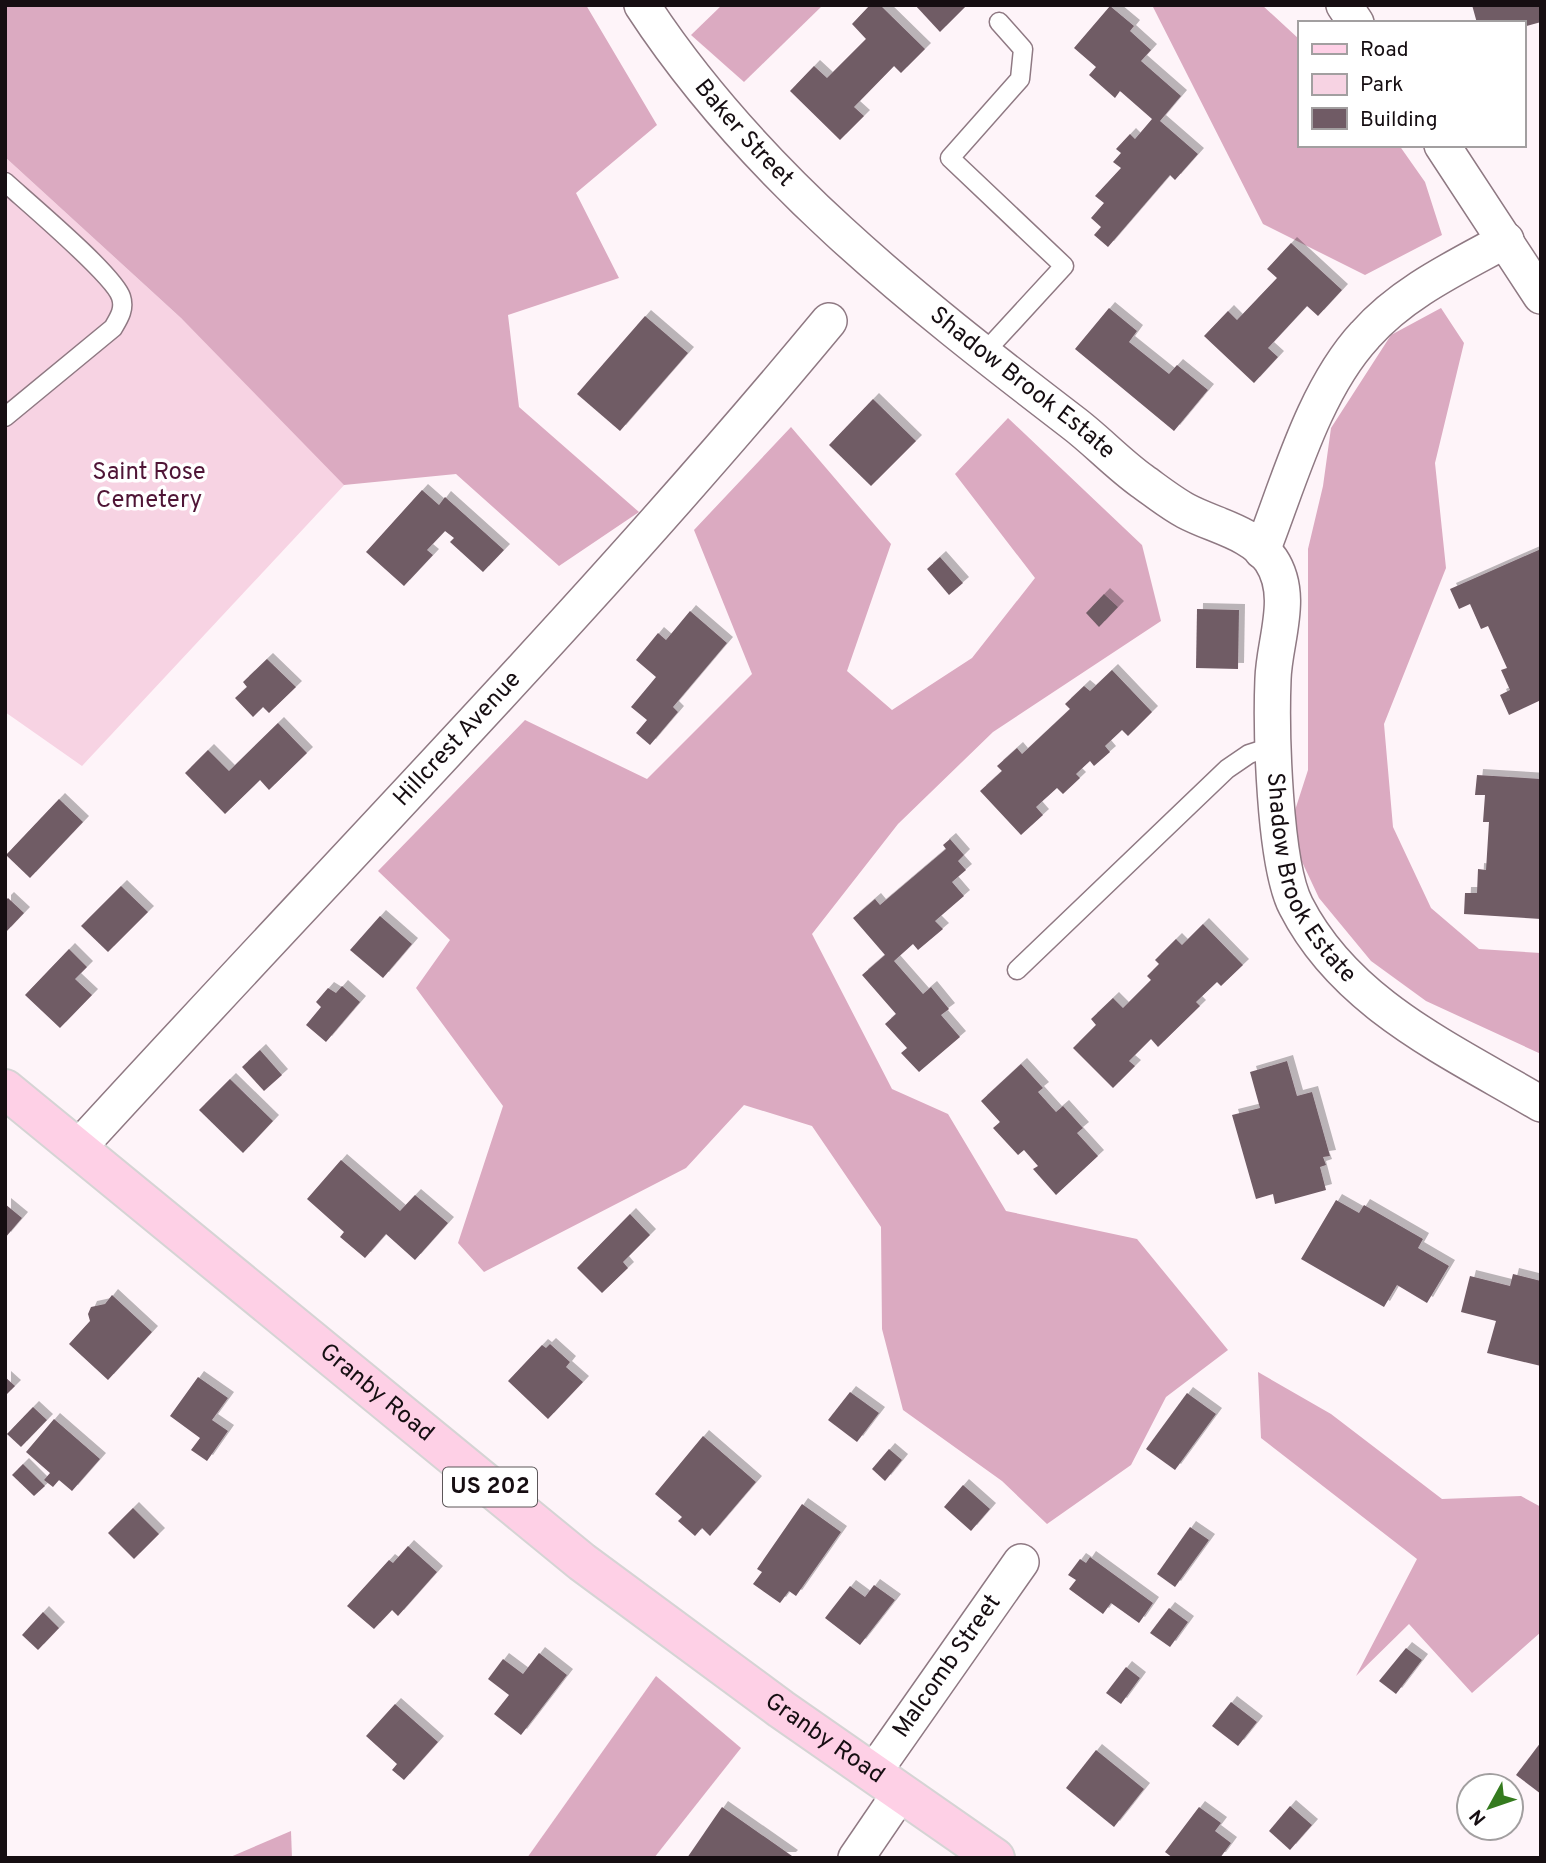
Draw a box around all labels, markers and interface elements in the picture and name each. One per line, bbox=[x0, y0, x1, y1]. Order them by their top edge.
legend bbox=[1298, 21, 1525, 147]
text: Road bbox=[1360, 37, 1409, 64]
text: Park bbox=[1360, 72, 1403, 99]
street label: Baker Street bbox=[687, 74, 799, 194]
text: Building bbox=[1360, 107, 1438, 134]
street label: Shadow Brook Estate bbox=[923, 301, 1121, 466]
park label: Saint Rose Cemetery bbox=[92, 458, 206, 516]
street label: Hillcrest Avenue bbox=[388, 665, 528, 813]
street label: Shadow Brook Estate bbox=[1259, 772, 1362, 990]
street label: Granby Road bbox=[313, 1338, 440, 1449]
road number: US 202 bbox=[443, 1468, 537, 1506]
street label: Malcomb Street bbox=[887, 1589, 1008, 1744]
street label: Granby Road bbox=[758, 1687, 890, 1791]
north arrow bbox=[1455, 1772, 1525, 1842]
text: N bbox=[1465, 1804, 1492, 1830]

